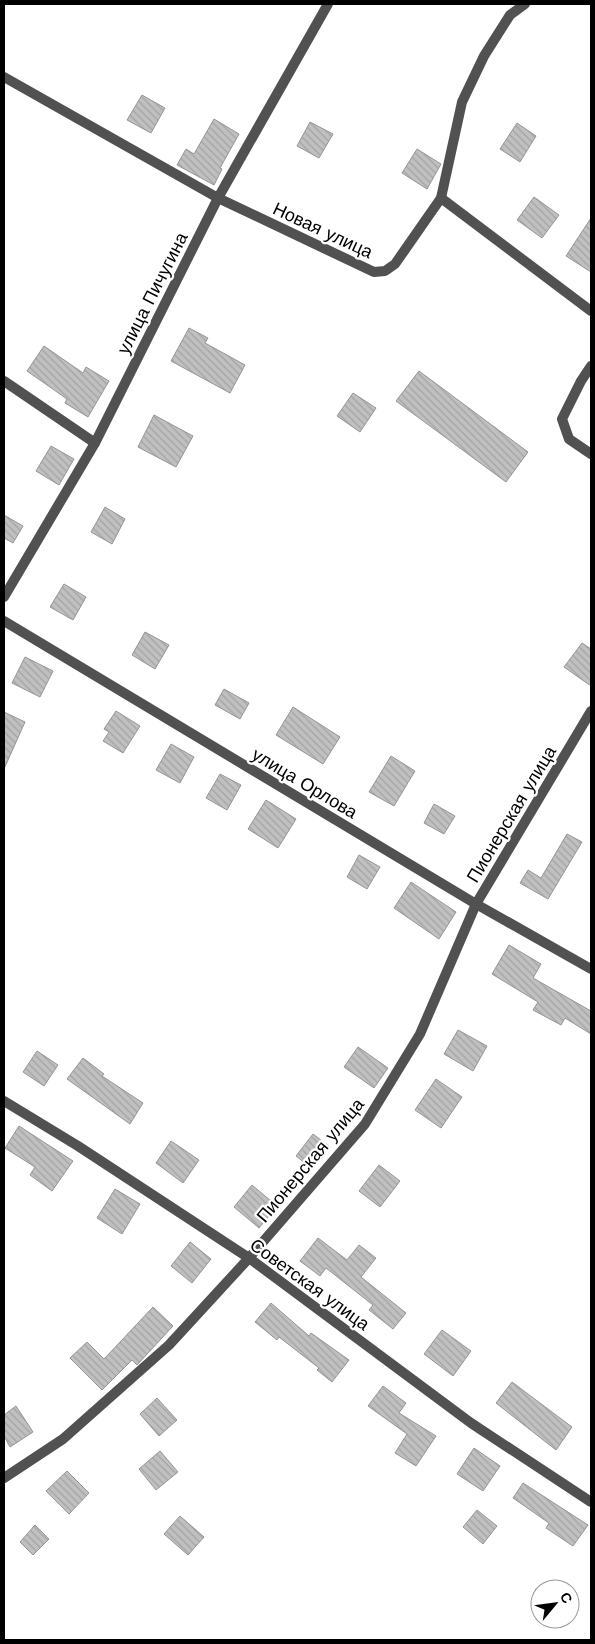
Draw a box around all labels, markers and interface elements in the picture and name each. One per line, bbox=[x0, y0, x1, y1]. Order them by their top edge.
street label: Новая улица bbox=[270, 198, 377, 263]
street label: улица Пичугина bbox=[112, 228, 192, 357]
street label: Пионерская улица bbox=[462, 741, 561, 886]
street label: улица Орлова bbox=[249, 743, 362, 823]
street label: Пионерская улица bbox=[252, 1093, 369, 1226]
street label: Советская улица bbox=[246, 1234, 375, 1335]
north arrow bbox=[530, 1579, 580, 1629]
text: С bbox=[557, 1589, 576, 1606]

